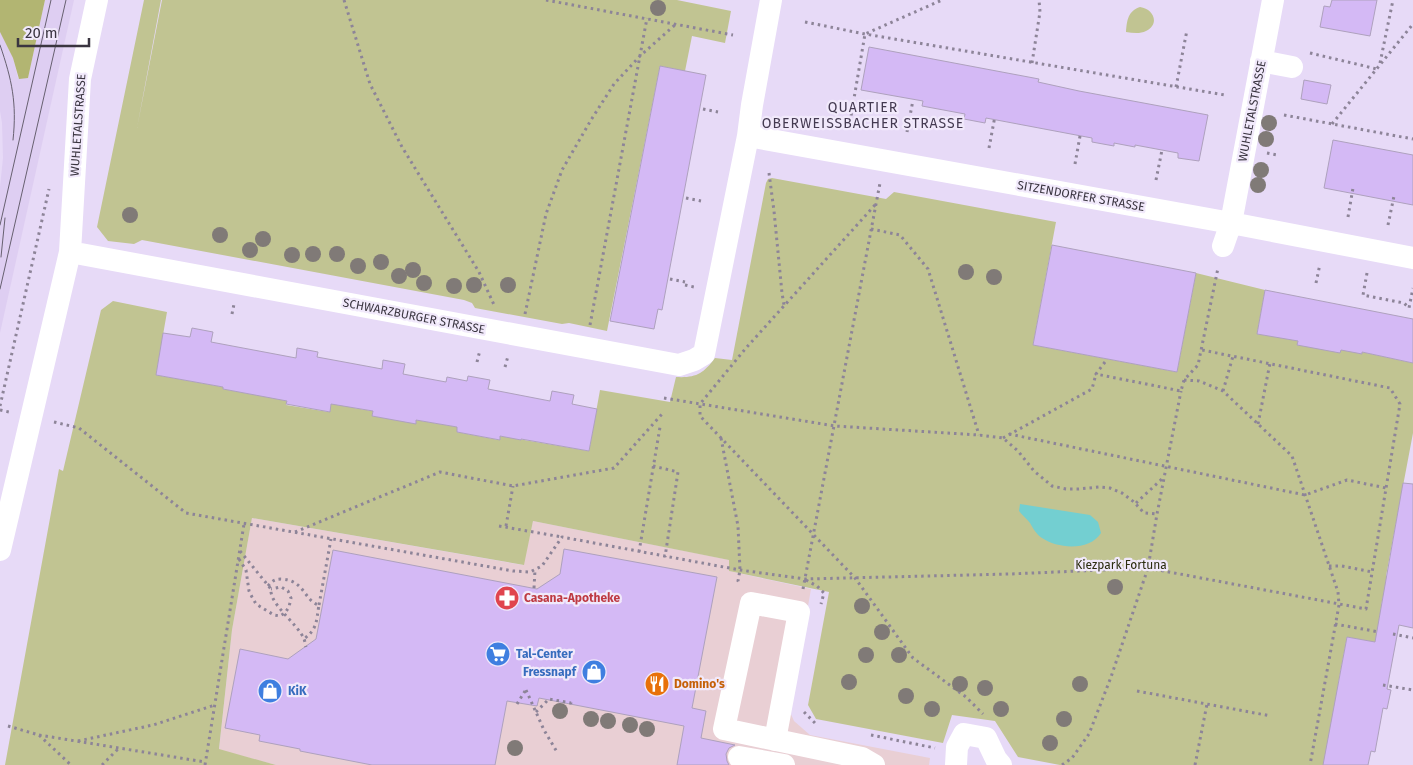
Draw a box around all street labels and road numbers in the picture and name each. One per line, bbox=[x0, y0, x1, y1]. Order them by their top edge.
street label: WUHLETALSTRASSE bbox=[1235, 59, 1269, 163]
street label: WUHLETALSTRASSE bbox=[67, 73, 89, 177]
street label: SITZENDORFER STRASSE bbox=[1016, 178, 1146, 214]
street label: SCHWARZBURGER STRASSE bbox=[342, 295, 486, 337]

